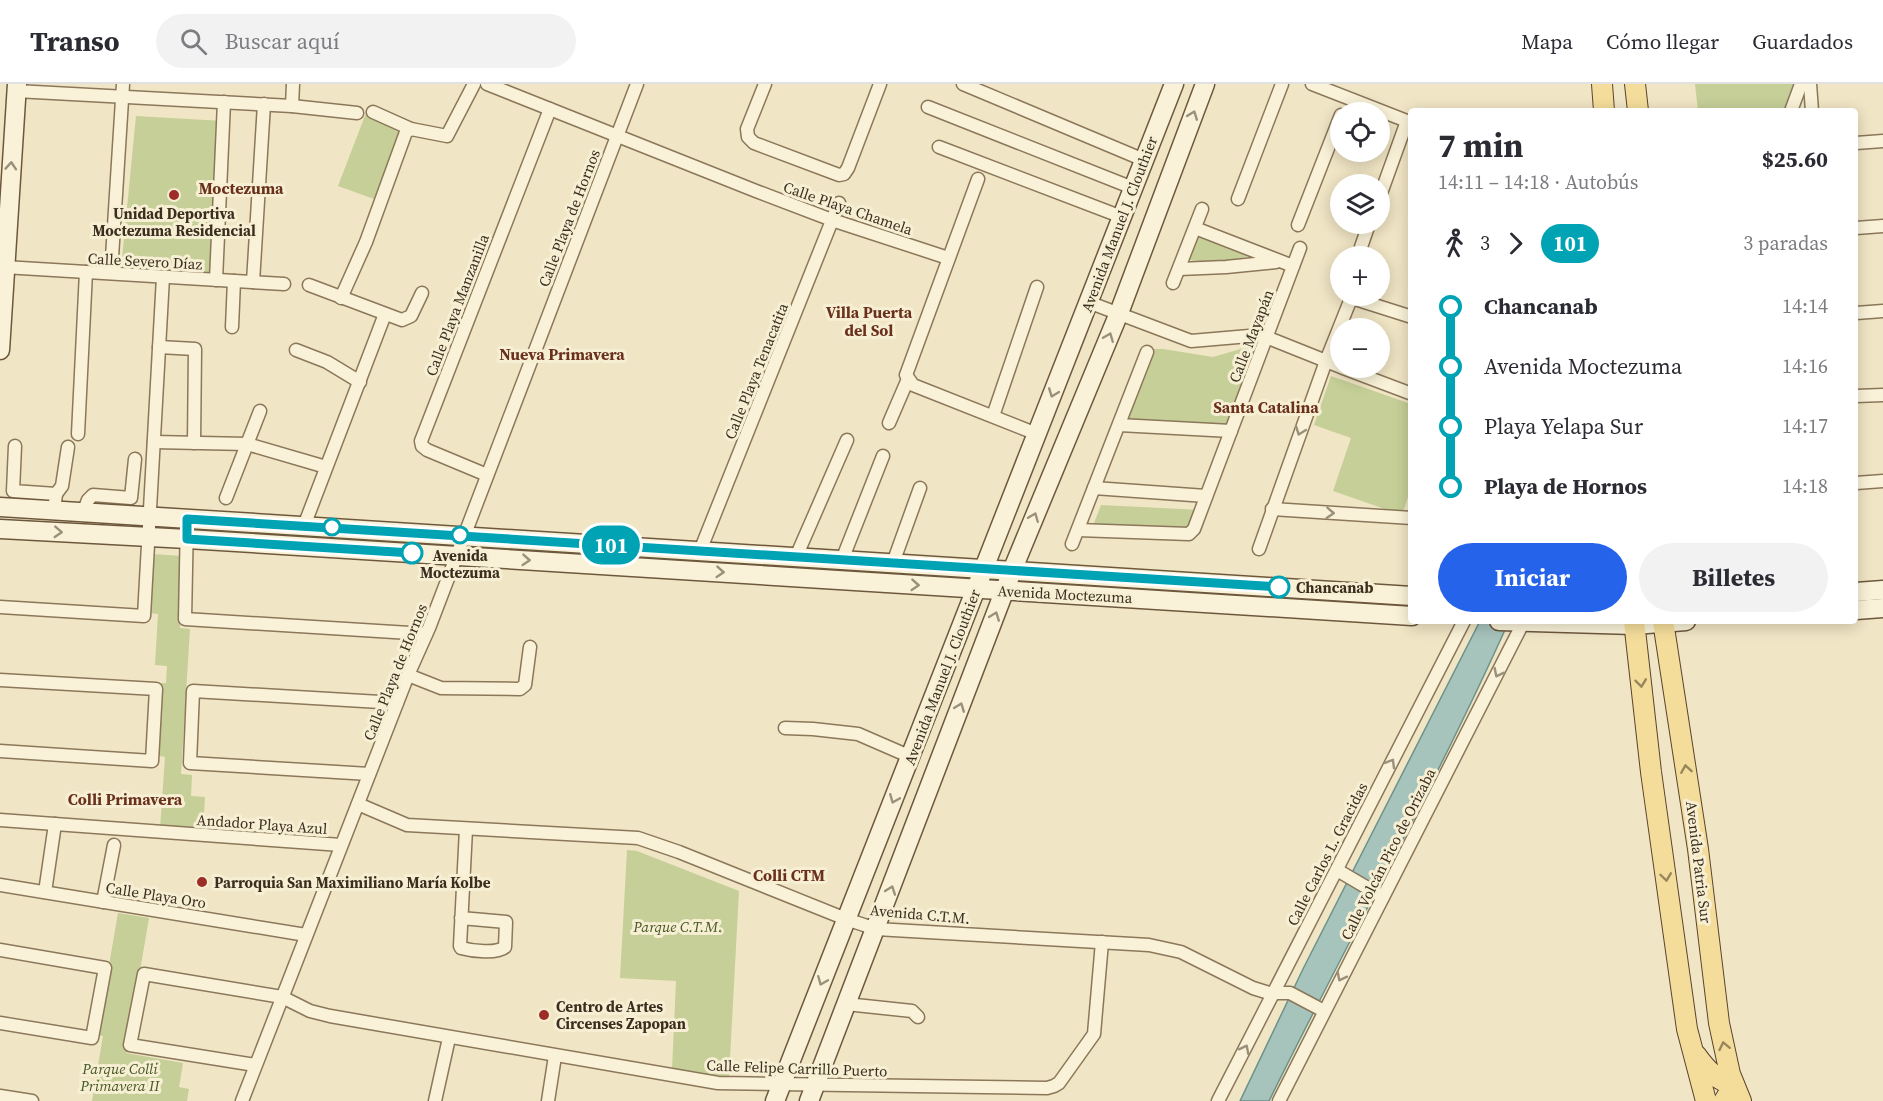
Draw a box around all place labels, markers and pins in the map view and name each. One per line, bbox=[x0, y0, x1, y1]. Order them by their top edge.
marker: Unidad Deportiva Moctezuma Residencial bbox=[167, 188, 181, 202]
place label: Unidad Deportiva Moctezuma Residencial bbox=[92, 203, 256, 241]
unlabelled marker bbox=[323, 518, 341, 536]
marker: Avenida Moctezuma bbox=[451, 526, 469, 544]
unlabelled marker bbox=[401, 542, 423, 564]
place label: Avenida Moctezuma bbox=[420, 545, 501, 583]
marker: Chancanab bbox=[1268, 576, 1290, 598]
place label: Chancanab bbox=[1296, 577, 1373, 598]
place label: Parroquia San Maximiliano María Kolbe bbox=[214, 872, 491, 893]
marker: Parroquia San Maximiliano María Kolbe bbox=[195, 875, 209, 889]
place label: Centro de Artes Circenses Zapopan bbox=[556, 996, 686, 1034]
marker: Centro de Artes Circenses Zapopan bbox=[537, 1008, 551, 1022]

